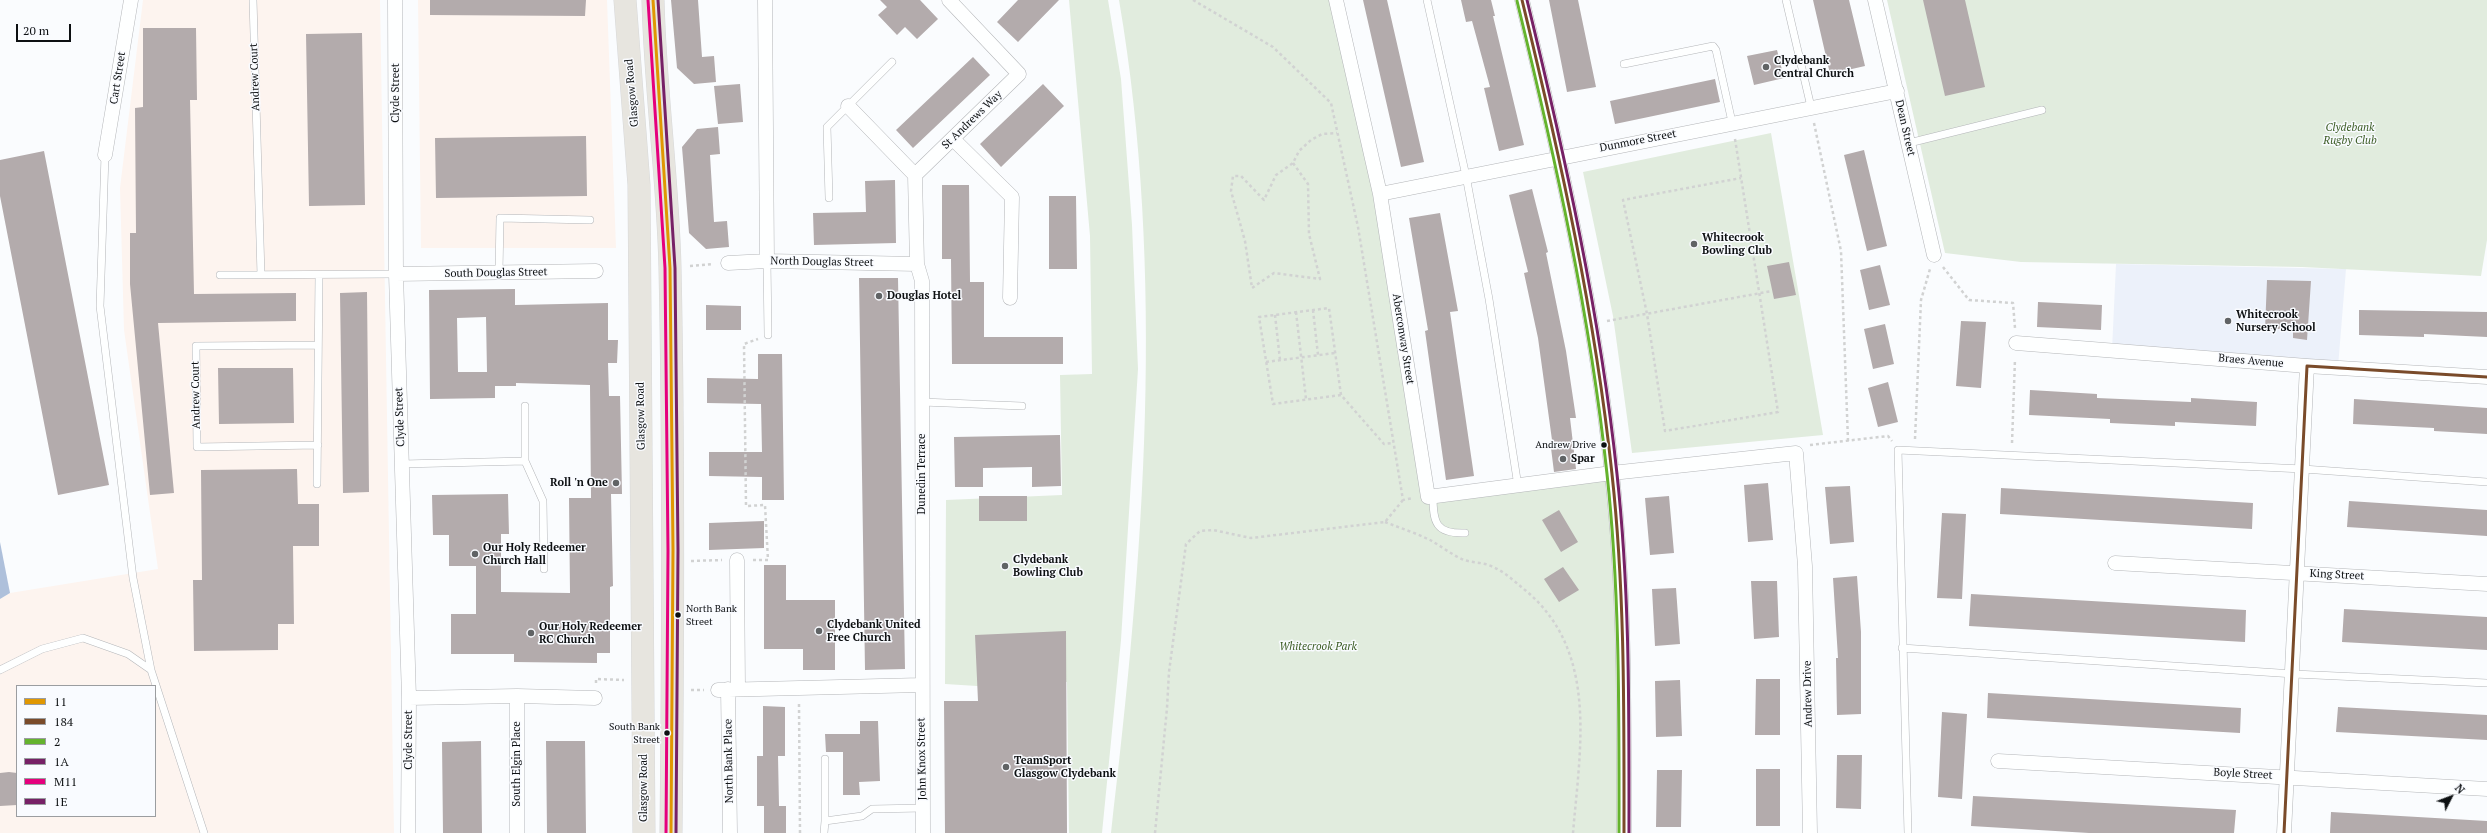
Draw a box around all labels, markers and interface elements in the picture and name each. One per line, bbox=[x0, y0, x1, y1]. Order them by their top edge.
scale bar bbox=[18, 16, 73, 42]
text: 20 m bbox=[23, 23, 49, 38]
street label: Andrew Court bbox=[247, 43, 263, 111]
street label: Cart Street bbox=[107, 51, 129, 105]
place label: Clydebank Central Church bbox=[1774, 54, 1854, 80]
street label: Glasgow Road bbox=[622, 58, 642, 128]
marker: Clydebank Central Church bbox=[1761, 62, 1771, 72]
street label: Clyde Street bbox=[389, 63, 403, 123]
street label: St Andrews Way bbox=[939, 88, 1005, 152]
street label: Dean Street bbox=[1892, 99, 1918, 157]
park label: Clydebank Rugby Club bbox=[2323, 121, 2377, 147]
street label: Dunmore Street bbox=[1598, 127, 1678, 155]
place label: Whitecrook Bowling Club bbox=[1702, 231, 1772, 257]
marker: Whitecrook Bowling Club bbox=[1689, 239, 1699, 249]
street label: North Douglas Street bbox=[770, 255, 874, 269]
street label: South Douglas Street bbox=[444, 266, 548, 280]
place label: Douglas Hotel bbox=[887, 289, 961, 303]
marker: Douglas Hotel bbox=[874, 291, 884, 301]
street label: Aberconway Street bbox=[1389, 293, 1417, 385]
place label: Whitecrook Nursery School bbox=[2236, 308, 2316, 334]
marker: Whitecrook Nursery School bbox=[2223, 316, 2233, 326]
street label: Braes Avenue bbox=[2218, 352, 2284, 370]
street label: Andrew Court bbox=[189, 361, 203, 429]
street label: Glasgow Road bbox=[634, 382, 648, 450]
street label: Clyde Street bbox=[392, 387, 408, 447]
street label: Dunedin Terrace bbox=[915, 434, 929, 514]
place label: Andrew Drive bbox=[1535, 439, 1596, 451]
marker: Andrew Drive bbox=[1599, 440, 1609, 450]
place label: Spar bbox=[1571, 452, 1595, 466]
marker: Spar bbox=[1558, 454, 1568, 464]
place label: Roll 'n One bbox=[550, 476, 608, 490]
marker: Roll 'n One bbox=[611, 478, 621, 488]
place label: Our Holy Redeemer Church Hall bbox=[483, 541, 586, 567]
marker: Our Holy Redeemer Church Hall bbox=[470, 549, 480, 559]
place label: Clydebank Bowling Club bbox=[1013, 553, 1083, 579]
marker: Clydebank Bowling Club bbox=[1000, 561, 1010, 571]
street label: King Street bbox=[2309, 567, 2365, 583]
place label: North Bank Street bbox=[686, 603, 737, 626]
marker: North Bank Street bbox=[673, 610, 683, 620]
place label: Clydebank United Free Church bbox=[827, 618, 921, 644]
place label: Our Holy Redeemer RC Church bbox=[539, 620, 642, 646]
marker: Clydebank United Free Church bbox=[814, 626, 824, 636]
marker: Our Holy Redeemer RC Church bbox=[526, 628, 536, 638]
park label: Whitecrook Park bbox=[1279, 640, 1357, 654]
street label: Andrew Drive bbox=[1801, 660, 1815, 728]
legend bbox=[16, 685, 156, 817]
text: 11 bbox=[54, 694, 67, 709]
street label: Clyde Street bbox=[402, 710, 416, 770]
text: 184 bbox=[54, 714, 73, 729]
street label: John Knox Street bbox=[915, 717, 929, 801]
street label: North Bank Place bbox=[722, 719, 736, 803]
street label: South Elgin Place bbox=[510, 721, 524, 807]
place label: South Bank Street bbox=[609, 721, 660, 744]
marker: South Bank Street bbox=[662, 728, 672, 738]
text: 2 bbox=[54, 734, 60, 749]
text: 1A bbox=[54, 754, 69, 769]
street label: Glasgow Road bbox=[637, 754, 651, 822]
place label: TeamSport Glasgow Clydebank bbox=[1014, 754, 1116, 780]
marker: TeamSport Glasgow Clydebank bbox=[1001, 762, 1011, 772]
street label: Boyle Street bbox=[2213, 766, 2273, 782]
text: M11 bbox=[54, 774, 77, 789]
north arrow bbox=[2431, 777, 2471, 817]
text: N bbox=[2452, 781, 2468, 797]
text: 1E bbox=[54, 794, 67, 809]

